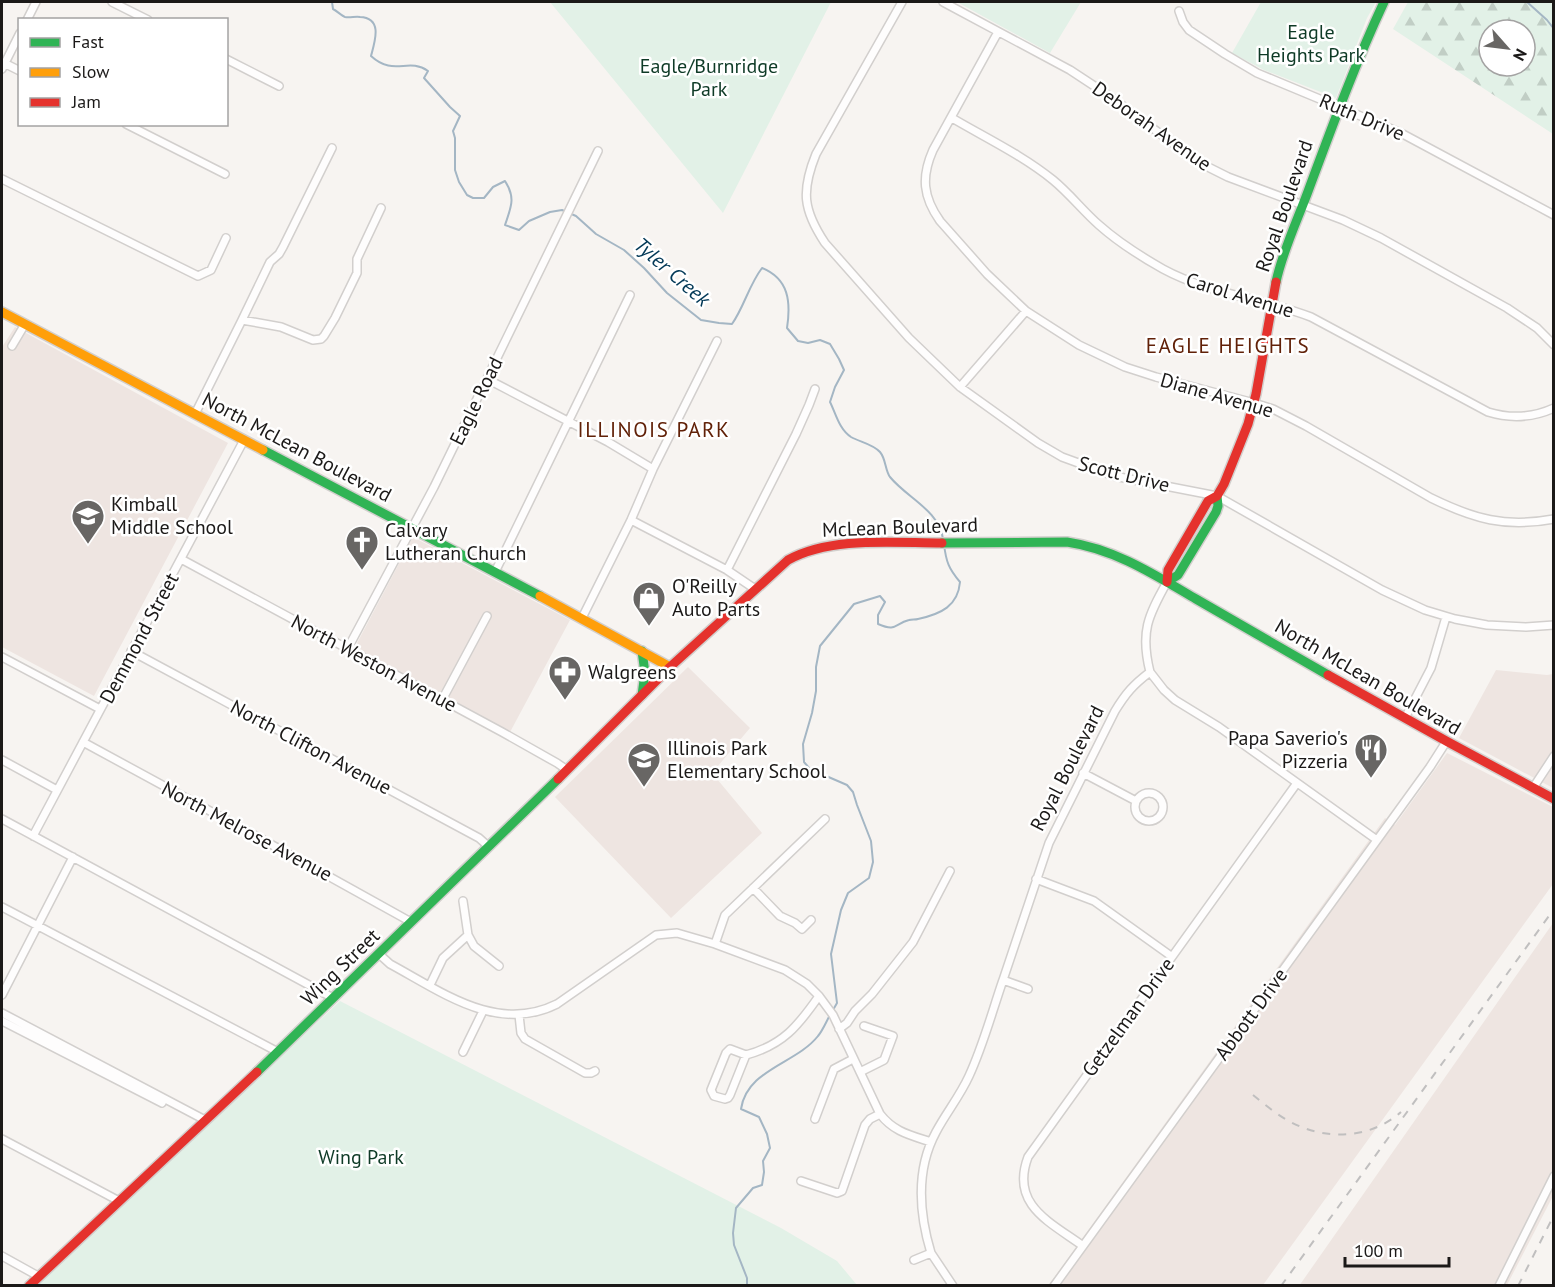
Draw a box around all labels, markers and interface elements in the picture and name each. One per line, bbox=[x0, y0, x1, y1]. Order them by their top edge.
legend bbox=[18, 18, 228, 126]
north arrow bbox=[1477, 18, 1537, 78]
park label: Eagle Heights Park bbox=[1257, 19, 1365, 68]
text: Fast bbox=[72, 30, 104, 53]
text: N bbox=[1509, 46, 1532, 64]
park label: Eagle/Burnridge Park bbox=[640, 53, 778, 102]
text: Slow bbox=[72, 60, 110, 83]
street label: Deborah Avenue bbox=[1087, 75, 1217, 177]
street label: Ruth Drive bbox=[1315, 87, 1409, 147]
text: Jam bbox=[71, 90, 101, 113]
street label: Royal Boulevard bbox=[1249, 137, 1319, 275]
water label: Tyler Creek bbox=[629, 231, 717, 313]
street label: Carol Avenue bbox=[1183, 266, 1297, 324]
district label: EAGLE HEIGHTS bbox=[1146, 332, 1310, 359]
street label: Eagle Road bbox=[443, 353, 509, 449]
street label: Diane Avenue bbox=[1157, 366, 1277, 424]
street label: North McLean Boulevard bbox=[198, 386, 396, 508]
district label: ILLINOIS PARK bbox=[578, 416, 730, 443]
street label: Scott Drive bbox=[1075, 450, 1173, 498]
place label: Kimball Middle School bbox=[111, 491, 233, 540]
school or university icon: Kimball Middle School bbox=[70, 498, 106, 545]
street label: McLean Boulevard bbox=[821, 511, 979, 543]
place label: Calvary Lutheran Church bbox=[385, 517, 527, 566]
church icon: Calvary Lutheran Church bbox=[344, 524, 380, 571]
street label: Demmond Street bbox=[94, 568, 185, 708]
place label: O'Reilly Auto Parts bbox=[672, 573, 760, 622]
shop icon: O'Reilly Auto Parts bbox=[631, 580, 667, 627]
street label: North Weston Avenue bbox=[287, 608, 461, 718]
street label: North McLean Boulevard bbox=[1270, 613, 1466, 741]
pharmacy icon: Walgreens bbox=[547, 654, 583, 701]
place label: Walgreens bbox=[588, 659, 677, 685]
street label: North Clifton Avenue bbox=[226, 694, 396, 800]
street label: Royal Boulevard bbox=[1024, 701, 1110, 835]
place label: Papa Saverio's Pizzeria bbox=[1228, 725, 1348, 774]
restaurant icon: Papa Saverio's Pizzeria bbox=[1353, 732, 1389, 779]
place label: Illinois Park Elementary School bbox=[667, 735, 827, 784]
school or university icon: Illinois Park Elementary School bbox=[626, 741, 662, 788]
street label: North Melrose Avenue bbox=[157, 775, 337, 887]
street label: Wing Street bbox=[295, 923, 385, 1011]
street label: Getzelman Drive bbox=[1076, 952, 1180, 1082]
street label: Abbott Drive bbox=[1209, 963, 1293, 1065]
park label: Wing Park bbox=[318, 1144, 404, 1170]
scale bar bbox=[1345, 1230, 1448, 1268]
text: 100 m bbox=[1354, 1239, 1403, 1262]

